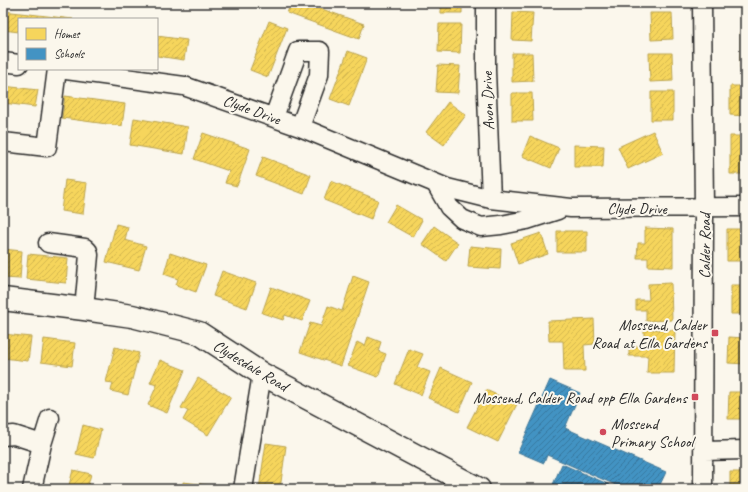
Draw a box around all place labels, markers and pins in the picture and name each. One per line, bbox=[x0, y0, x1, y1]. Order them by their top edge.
place label: Mossend, Calder Road at Ella Gardens bbox=[592, 315, 709, 353]
marker: Mossend, Calder Road at Ella Gardens bbox=[710, 328, 720, 338]
place label: Mossend, Calder Road opp Ella Gardens bbox=[473, 388, 689, 408]
marker: Mossend, Calder Road opp Ella Gardens bbox=[690, 392, 700, 402]
place label: Mossend Primary School bbox=[611, 414, 697, 452]
marker: Mossend Primary School bbox=[598, 427, 608, 437]

